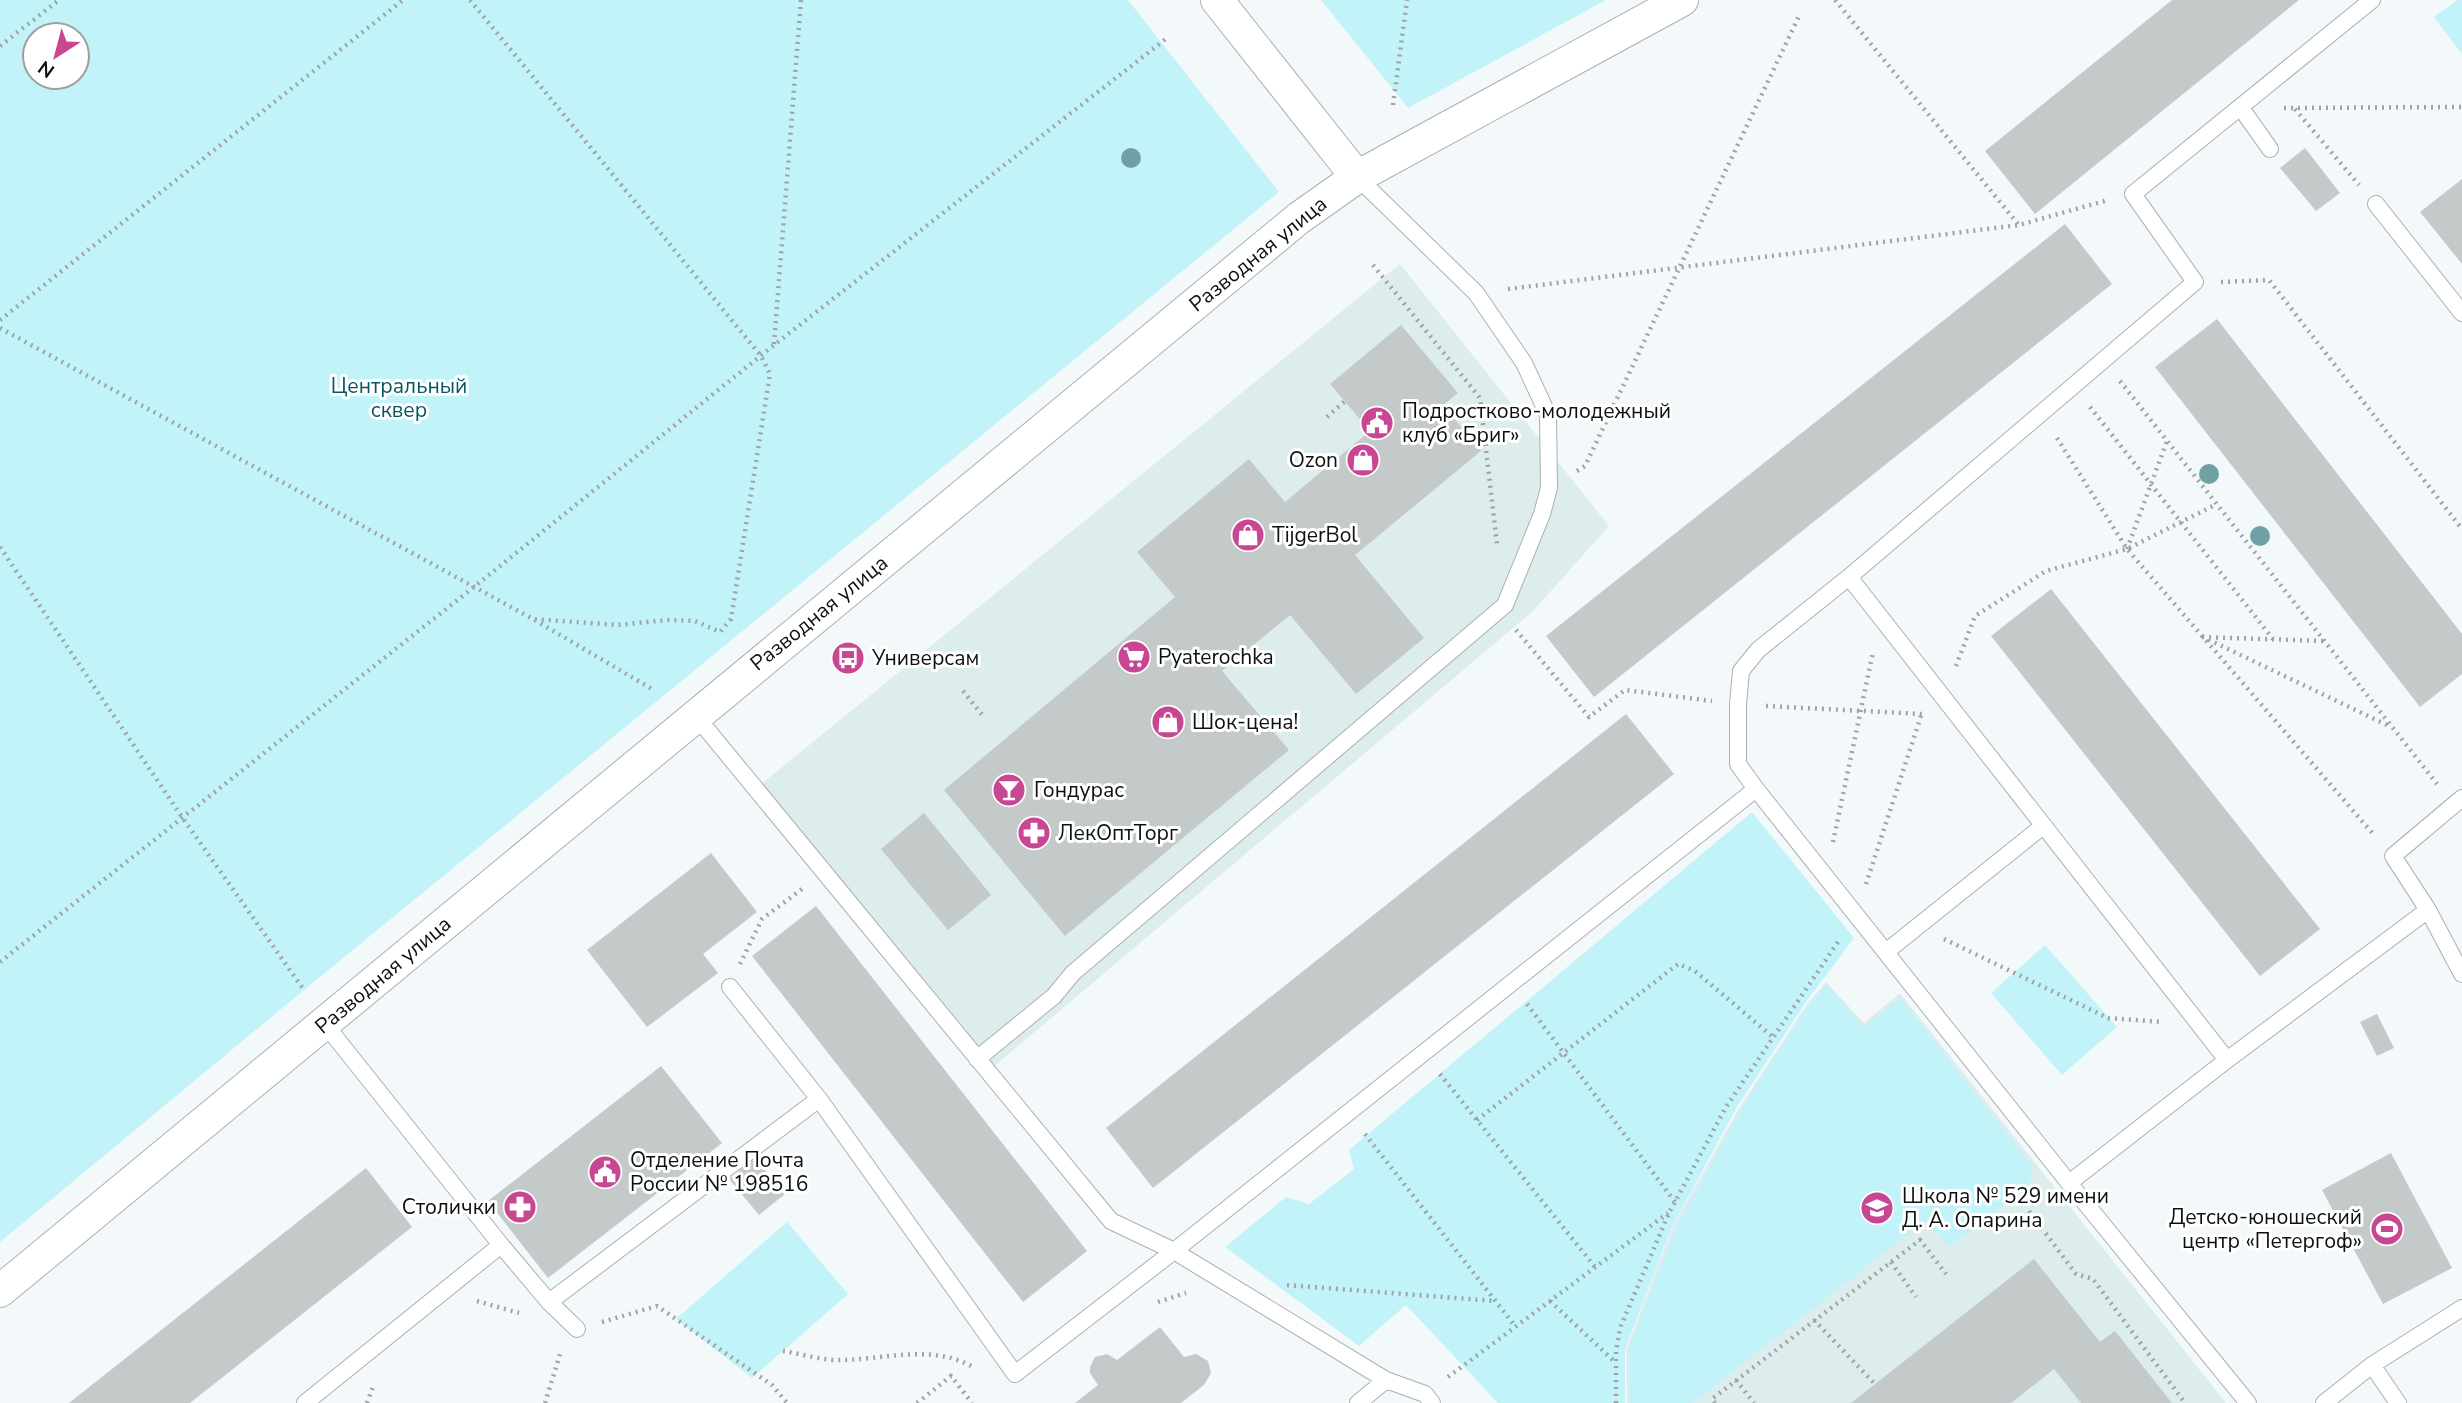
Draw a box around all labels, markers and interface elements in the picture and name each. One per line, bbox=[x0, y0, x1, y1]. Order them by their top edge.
north arrow bbox=[21, 21, 91, 91]
text: N bbox=[33, 54, 60, 84]
street label: Разводная улица bbox=[1183, 190, 1333, 318]
park label: Центральный сквер bbox=[331, 372, 467, 424]
place label: Подростково-молодежный клуб «Бриг» bbox=[1402, 397, 1671, 449]
public building icon: Подростково-молодежный клуб «Бриг» bbox=[1358, 404, 1396, 442]
shop icon: Ozon bbox=[1344, 441, 1382, 479]
place label: Ozon bbox=[1289, 446, 1338, 474]
shop icon: TijgerBol bbox=[1229, 516, 1267, 554]
place label: TijgerBol bbox=[1272, 521, 1358, 549]
street label: Разводная улица bbox=[744, 549, 894, 677]
supermarket icon: Pyaterochka bbox=[1115, 638, 1153, 676]
bus stop icon: Универсам bbox=[829, 639, 867, 677]
place label: Pyaterochka bbox=[1158, 643, 1274, 671]
place label: Универсам bbox=[871, 644, 979, 672]
shop icon: Шок-цена! bbox=[1149, 703, 1187, 741]
place label: Шок-цена! bbox=[1192, 708, 1298, 736]
bar icon: Гондурас bbox=[990, 771, 1028, 809]
place label: Гондурас bbox=[1034, 776, 1124, 804]
pharmacy icon: ЛекОптТорг bbox=[1015, 814, 1053, 852]
place label: ЛекОптТорг bbox=[1058, 819, 1178, 847]
street label: Разводная улица bbox=[309, 910, 457, 1040]
place label: Отделение Почта России № 198516 bbox=[630, 1146, 808, 1198]
public building icon: Отделение Почта России № 198516 bbox=[586, 1153, 624, 1191]
place label: Школа № 529 имени Д. А. Опарина bbox=[1902, 1182, 2109, 1234]
pharmacy icon: Столички bbox=[501, 1188, 539, 1226]
school or university icon: Школа № 529 имени Д. А. Опарина bbox=[1858, 1189, 1896, 1227]
place label: Столички bbox=[402, 1193, 496, 1221]
place label: Детско-юношеский центр «Петергоф» bbox=[2169, 1203, 2362, 1255]
sports icon: Детско-юношеский центр «Петергоф» bbox=[2368, 1210, 2406, 1248]

